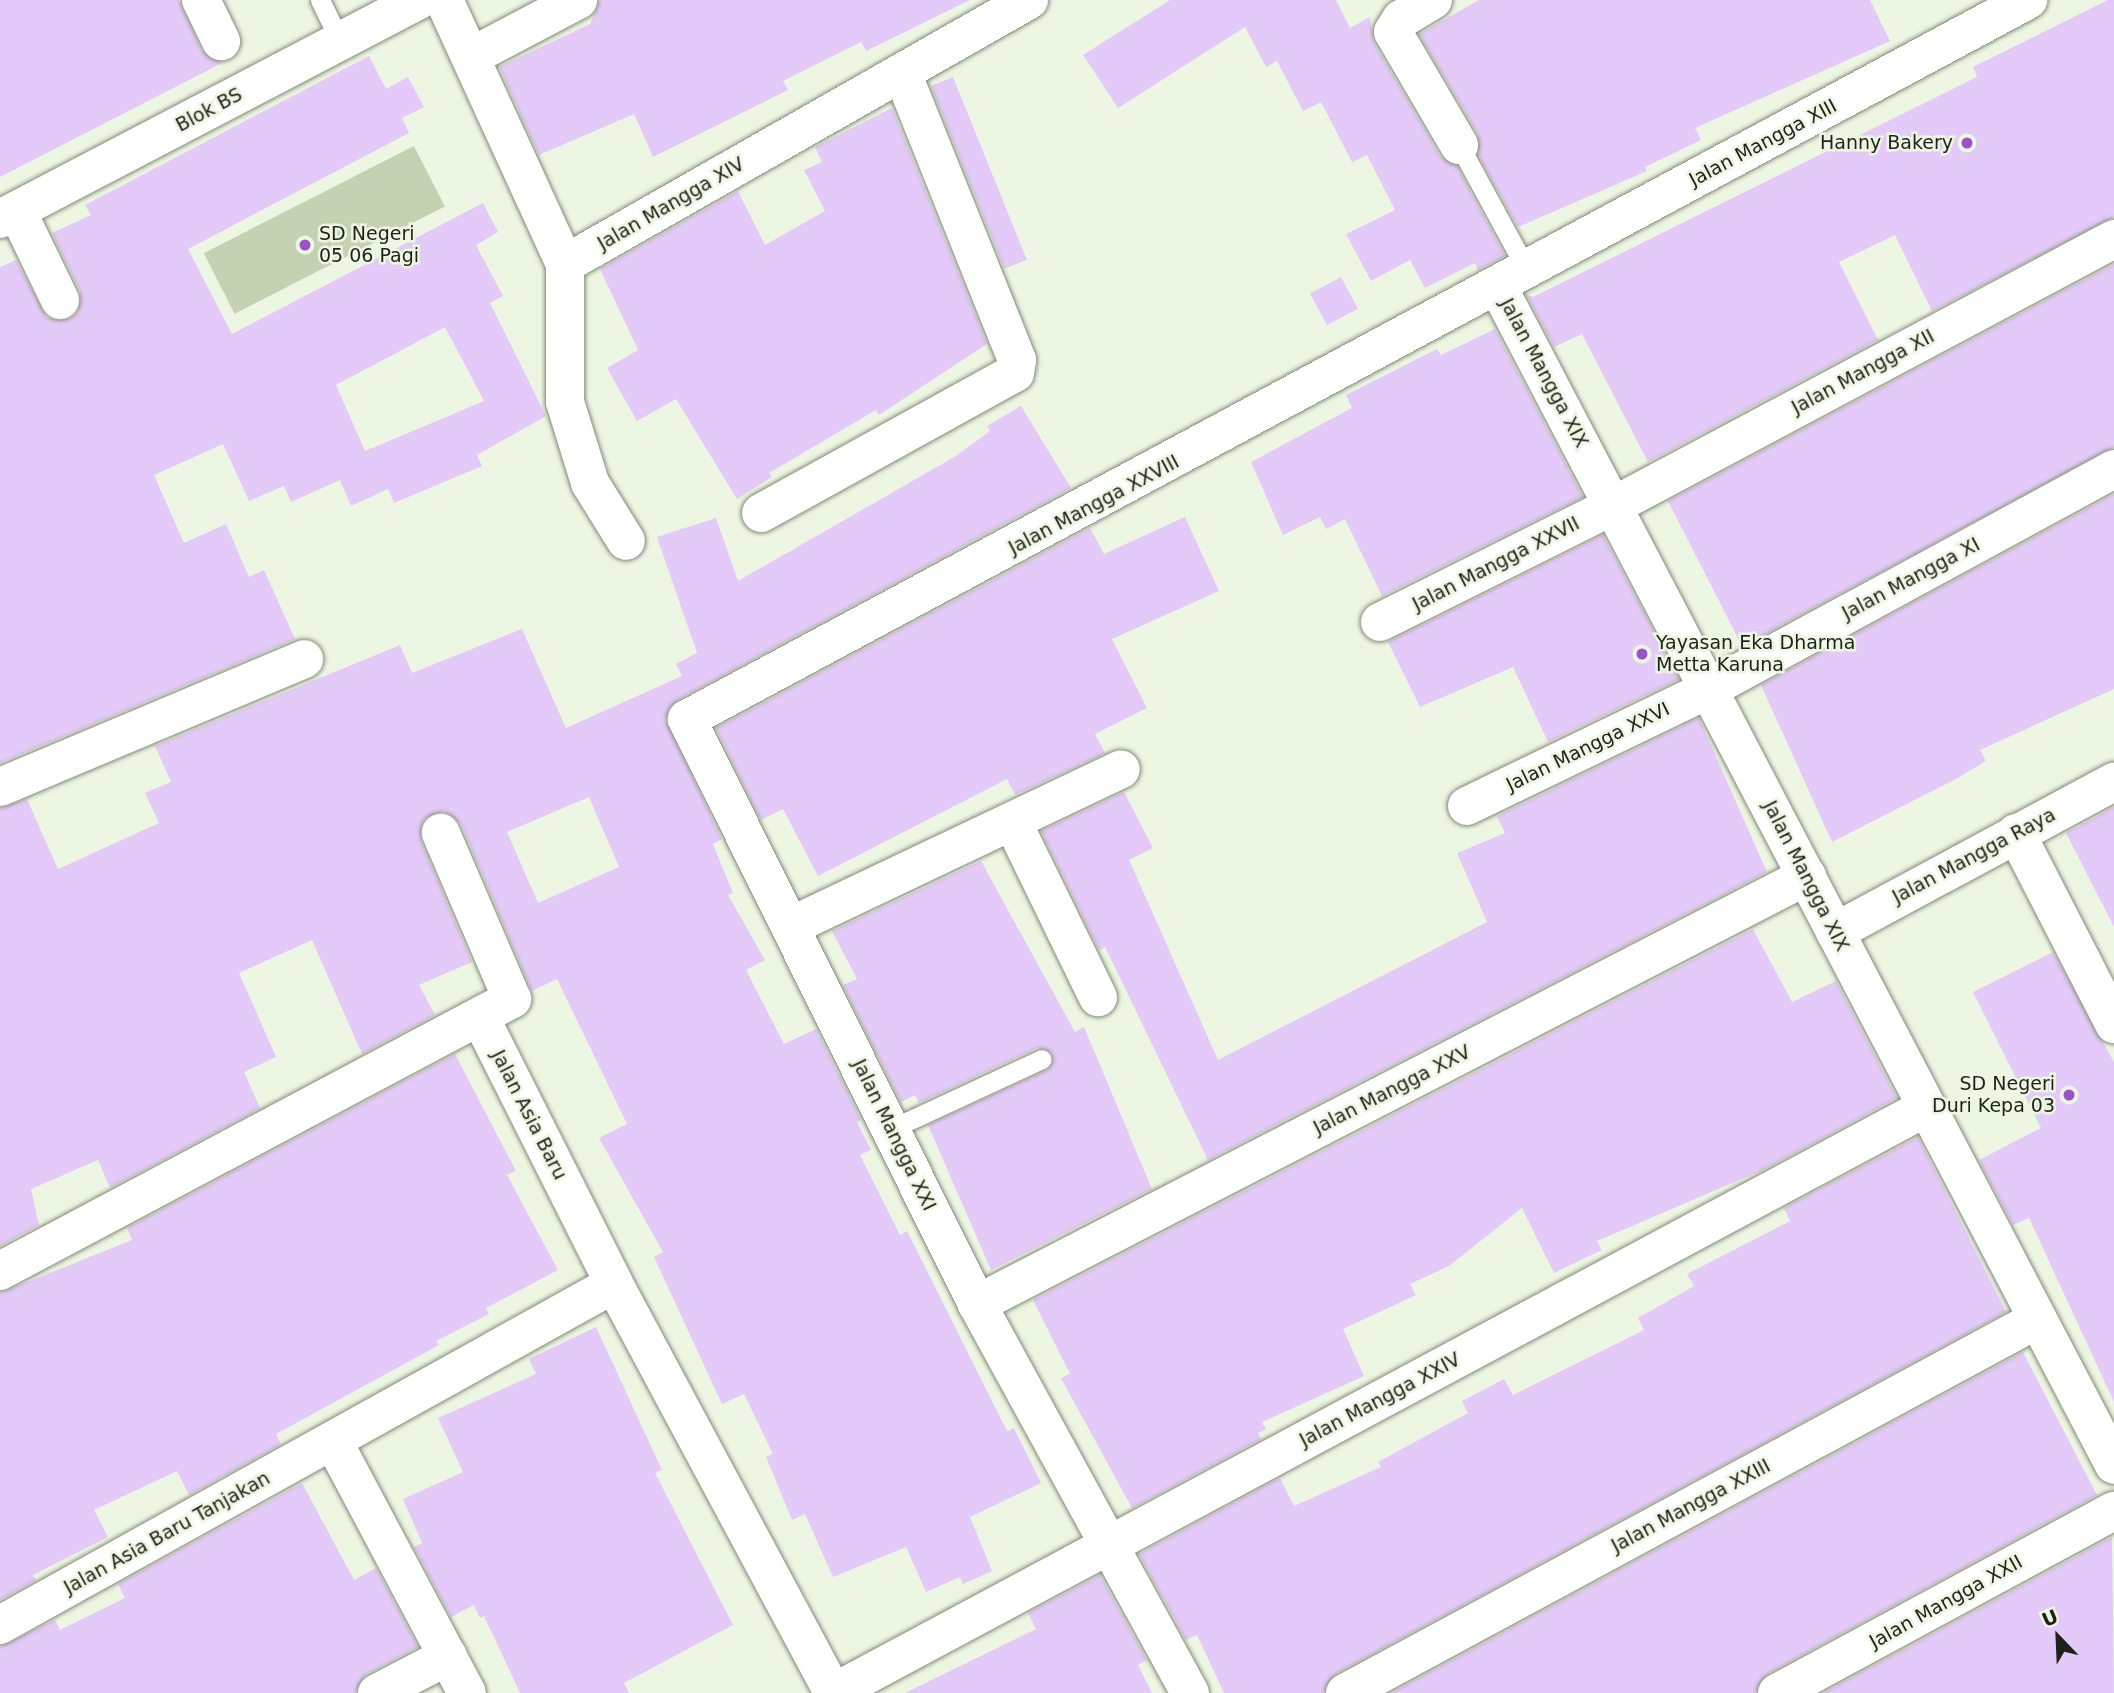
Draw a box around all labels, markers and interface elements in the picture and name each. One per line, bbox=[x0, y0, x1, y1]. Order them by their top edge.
street label: Blok BS bbox=[172, 83, 246, 137]
street label: Jalan Mangga XIII bbox=[1685, 94, 1841, 192]
place label: Hanny Bakery bbox=[1820, 132, 1953, 154]
marker: Hanny Bakery bbox=[1959, 135, 1975, 151]
street label: Jalan Mangga XIV bbox=[594, 153, 748, 255]
place label: SD Negeri 05 06 Pagi bbox=[319, 223, 419, 267]
marker: SD Negeri 05 06 Pagi bbox=[297, 237, 313, 253]
street label: Jalan Mangga XIX bbox=[1495, 294, 1593, 452]
street label: Jalan Mangga XII bbox=[1788, 325, 1938, 419]
street label: Jalan Mangga XXVIII bbox=[1005, 450, 1183, 560]
street label: Jalan Mangga XXVII bbox=[1409, 512, 1583, 616]
street label: Jalan Mangga XI bbox=[1838, 533, 1984, 625]
place label: Yayasan Eka Dharma Metta Karuna bbox=[1656, 632, 1855, 676]
marker: Yayasan Eka Dharma Metta Karuna bbox=[1634, 646, 1650, 662]
street label: Jalan Mangga XXVI bbox=[1503, 698, 1673, 796]
street label: Jalan Mangga XIX bbox=[1758, 797, 1854, 955]
street label: Jalan Mangga Raya bbox=[1889, 803, 2059, 909]
street label: Jalan Mangga XXV bbox=[1310, 1041, 1474, 1139]
street label: Jalan Asia Baru bbox=[486, 1046, 572, 1184]
street label: Jalan Mangga XXI bbox=[847, 1056, 941, 1214]
place label: SD Negeri Duri Kepa 03 bbox=[1932, 1073, 2055, 1117]
marker: SD Negeri Duri Kepa 03 bbox=[2061, 1087, 2077, 1103]
street label: Jalan Mangga XXIV bbox=[1296, 1348, 1464, 1452]
street label: Jalan Mangga XXIII bbox=[1608, 1454, 1774, 1558]
street label: Jalan Asia Baru Tanjakan bbox=[60, 1467, 274, 1599]
street label: Jalan Mangga XXII bbox=[1866, 1550, 2026, 1654]
north arrow bbox=[2023, 1602, 2093, 1672]
text: U bbox=[2038, 1605, 2061, 1631]

